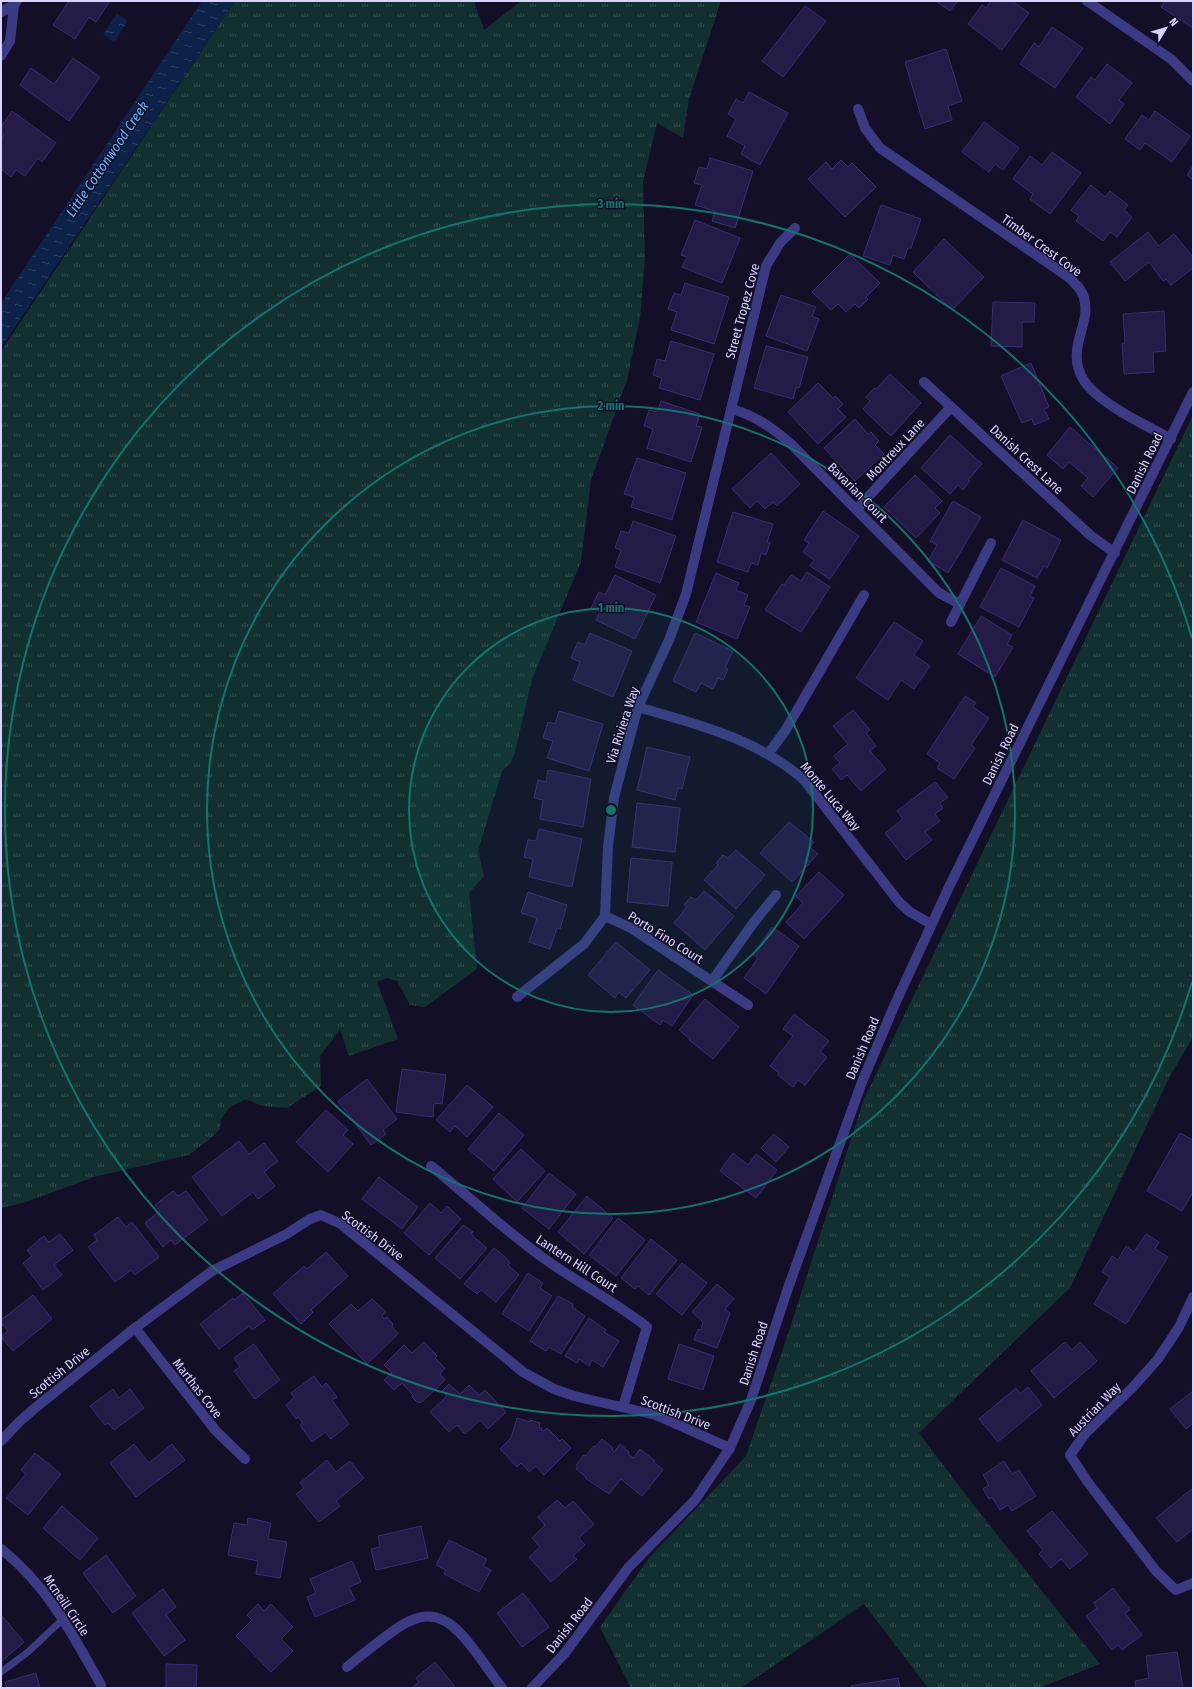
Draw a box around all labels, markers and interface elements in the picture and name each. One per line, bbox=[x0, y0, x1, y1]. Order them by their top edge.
north arrow bbox=[1146, 8, 1186, 48]
text: N bbox=[1166, 16, 1181, 29]
water label: Little Cottonwood Creek bbox=[62, 98, 152, 220]
text: 3 min bbox=[597, 197, 624, 211]
street label: Timber Crest Cove bbox=[999, 211, 1085, 280]
street label: Street Tropez Cove bbox=[723, 262, 762, 361]
text: 2 min bbox=[597, 399, 624, 413]
street label: Montreux Lane bbox=[863, 415, 928, 483]
street label: Danish Crest Lane bbox=[987, 422, 1066, 497]
street label: Danish Road bbox=[1123, 430, 1166, 496]
street label: Bavarian Court bbox=[825, 459, 891, 526]
text: 1 min bbox=[598, 601, 624, 615]
street label: Via Riviera Way bbox=[603, 685, 642, 766]
street label: Danish Road bbox=[979, 721, 1022, 787]
street label: Monte Luca Way bbox=[798, 759, 864, 834]
centre of rings bbox=[604, 803, 618, 817]
street label: Porto Fino Court bbox=[625, 908, 707, 967]
street label: Danish Road bbox=[843, 1015, 882, 1082]
street label: Scottish Drive bbox=[339, 1207, 407, 1263]
street label: Lantern Hill Court bbox=[533, 1232, 621, 1296]
street label: Danish Road bbox=[736, 1319, 771, 1387]
street label: Scottish Drive bbox=[26, 1343, 93, 1401]
street label: Marthas Cove bbox=[170, 1356, 226, 1421]
street label: Austrian Way bbox=[1065, 1379, 1124, 1439]
street label: Scottish Drive bbox=[639, 1392, 713, 1433]
street label: Mcneill Circle bbox=[41, 1572, 93, 1639]
street label: Danish Road bbox=[543, 1595, 596, 1656]

